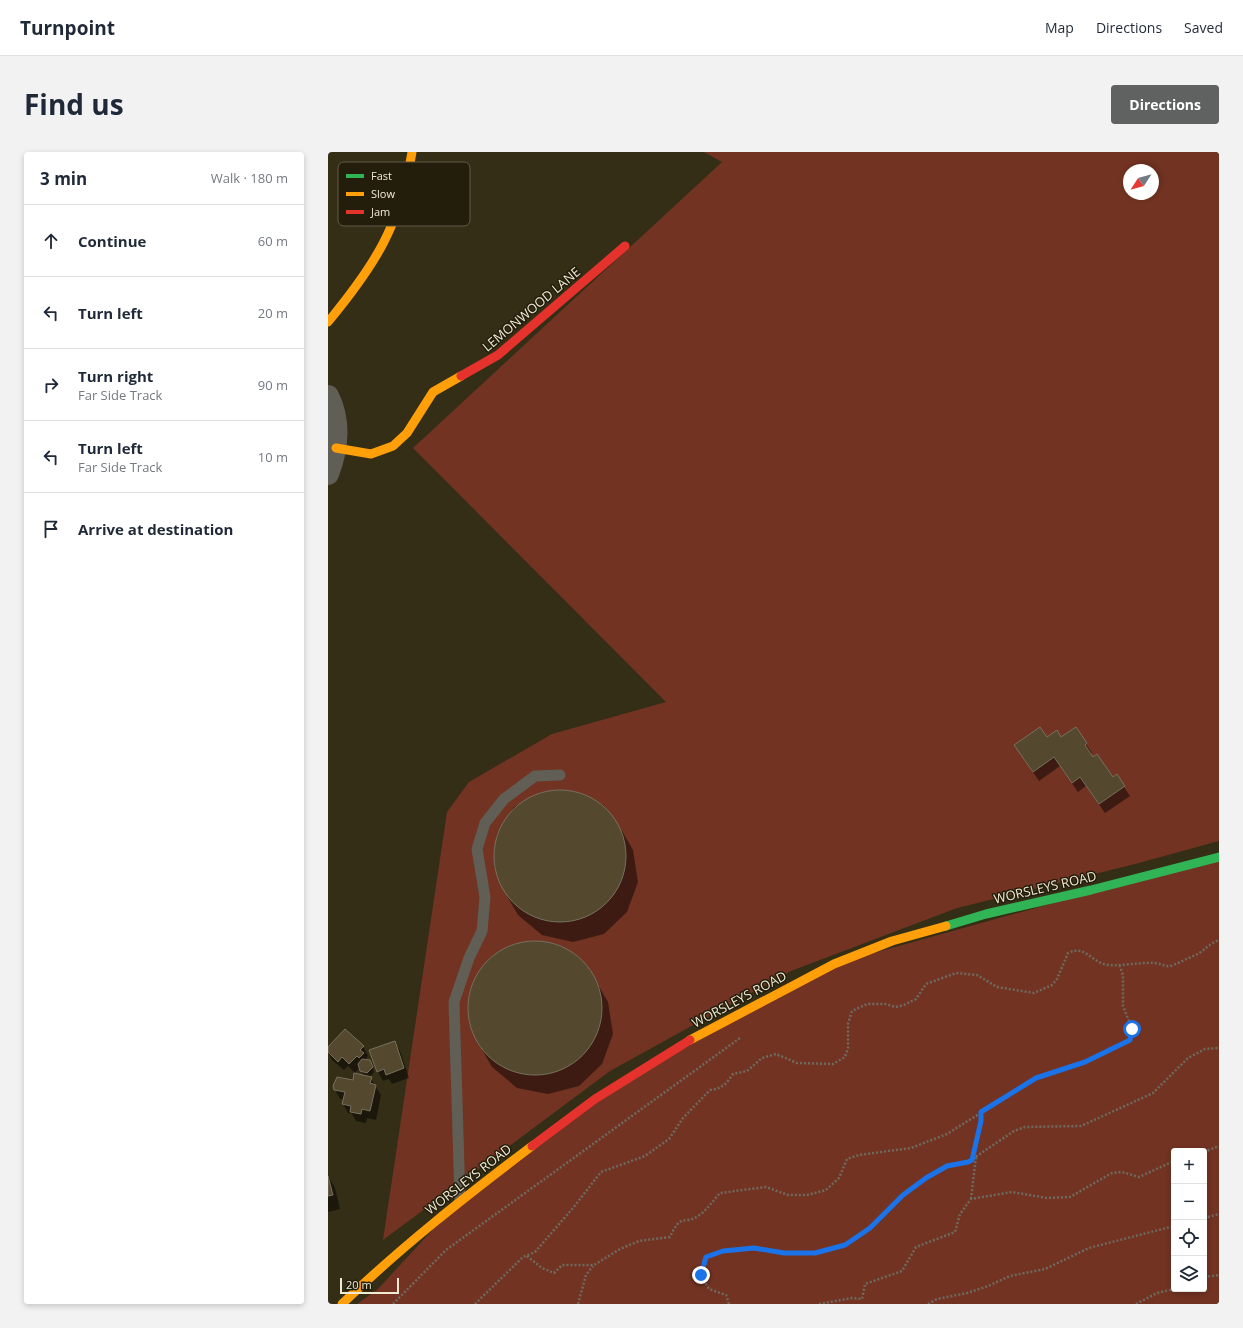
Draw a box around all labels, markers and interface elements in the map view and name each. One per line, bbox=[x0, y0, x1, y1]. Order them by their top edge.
text: Turnpoint bbox=[20, 15, 115, 41]
text: Map bbox=[1045, 18, 1074, 37]
text: Directions bbox=[1096, 18, 1162, 37]
text: Saved bbox=[1184, 18, 1223, 37]
text: Find us bbox=[24, 85, 124, 123]
button: Directions bbox=[1111, 85, 1219, 124]
legend bbox=[338, 162, 470, 226]
north arrow bbox=[1123, 164, 1159, 200]
text: 3 min bbox=[40, 167, 87, 190]
text: Fast bbox=[371, 168, 392, 183]
text: Walk · 180 m bbox=[211, 169, 288, 187]
text: Slow bbox=[371, 186, 395, 201]
text: Jam bbox=[370, 204, 390, 219]
icon: ahead bbox=[40, 230, 62, 252]
text: Continue bbox=[78, 231, 146, 251]
text: 60 m bbox=[258, 232, 288, 250]
street label: LEMONWOOD LANE bbox=[478, 263, 584, 355]
icon: left bbox=[40, 302, 62, 324]
text: Turn left bbox=[78, 303, 143, 323]
text: 20 m bbox=[258, 304, 288, 322]
text: Turn right bbox=[78, 366, 153, 386]
icon: right bbox=[40, 374, 62, 396]
text: 90 m bbox=[258, 376, 288, 394]
text: Far Side Track bbox=[78, 386, 162, 404]
text: Turn left bbox=[78, 438, 143, 458]
icon: left bbox=[40, 446, 62, 468]
text: 10 m bbox=[258, 448, 288, 466]
text: Far Side Track bbox=[78, 458, 162, 476]
icon: arrive bbox=[40, 518, 62, 540]
text: Arrive at destination bbox=[78, 519, 233, 539]
street label: WORSLEYS ROAD bbox=[992, 866, 1098, 908]
street label: WORSLEYS ROAD bbox=[688, 966, 790, 1032]
route start bbox=[1123, 1020, 1141, 1038]
street label: WORSLEYS ROAD bbox=[421, 1140, 515, 1218]
map controls bbox=[1171, 1148, 1207, 1292]
button: + bbox=[1171, 1148, 1207, 1184]
button: − bbox=[1171, 1184, 1207, 1220]
button: locate bbox=[1171, 1220, 1207, 1256]
button: layers bbox=[1171, 1256, 1207, 1292]
route end bbox=[692, 1266, 710, 1284]
scale bar bbox=[340, 1276, 399, 1295]
text: 20 m bbox=[346, 1277, 372, 1292]

